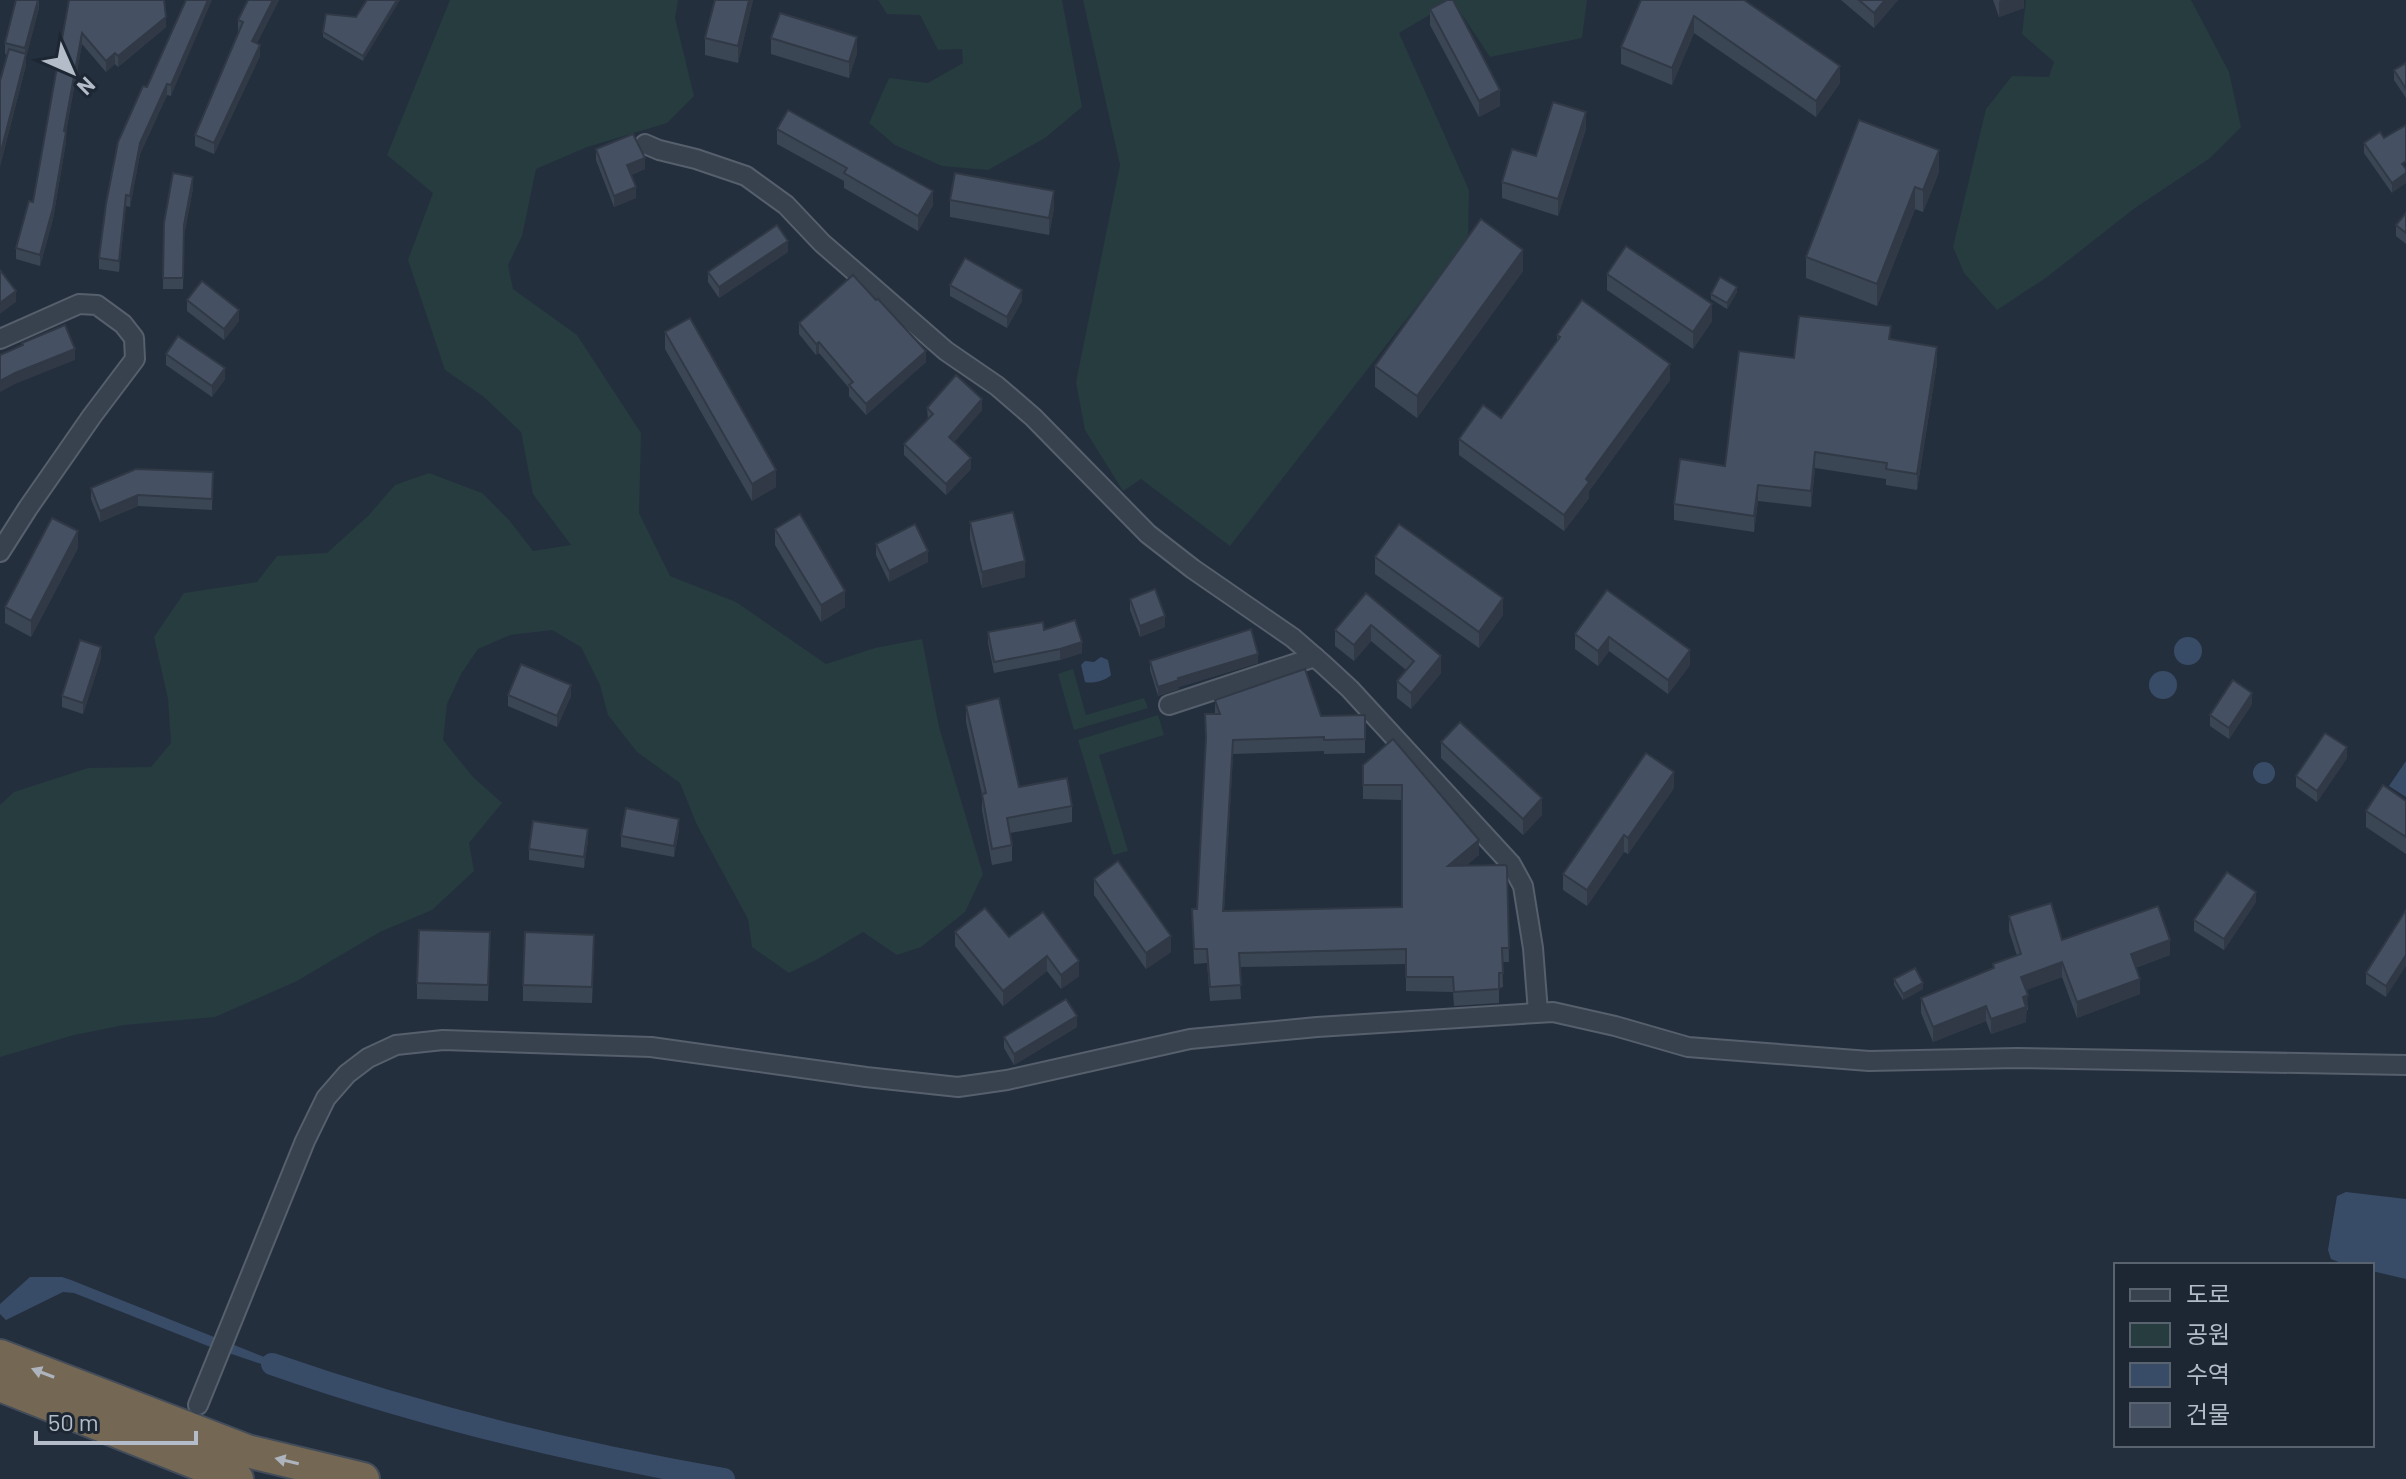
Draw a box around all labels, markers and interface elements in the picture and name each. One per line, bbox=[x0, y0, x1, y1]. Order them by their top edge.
north arrow bbox=[32, 32, 112, 112]
text: N bbox=[72, 72, 101, 101]
legend bbox=[2114, 1263, 2374, 1447]
text: 도로 bbox=[2186, 1279, 2230, 1308]
text: 공원 bbox=[2186, 1319, 2230, 1348]
text: 수역 bbox=[2186, 1359, 2230, 1388]
one-way arrow bbox=[31, 1366, 55, 1379]
scale bar bbox=[36, 1395, 196, 1445]
text: 건물 bbox=[2186, 1399, 2230, 1428]
text: 50 m bbox=[48, 1407, 99, 1436]
one-way arrow bbox=[275, 1454, 300, 1467]

